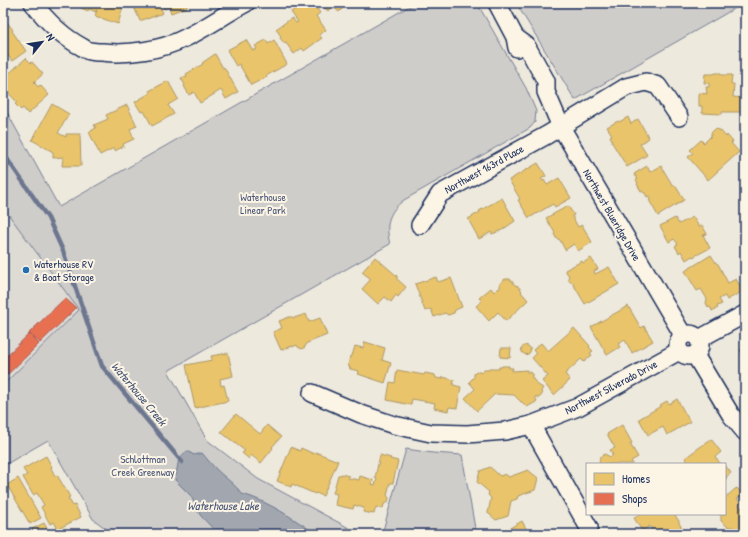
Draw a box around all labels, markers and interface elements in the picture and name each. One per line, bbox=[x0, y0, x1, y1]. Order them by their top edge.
north arrow bbox=[22, 22, 62, 62]
text: N bbox=[43, 31, 58, 43]
street label: Northwest 163rd Place bbox=[442, 141, 527, 197]
street label: Northwest Blueridge Drive bbox=[580, 167, 644, 264]
park label: Waterhouse Linear Park bbox=[240, 190, 286, 217]
place label: Waterhouse RV & Boat Storage bbox=[34, 257, 95, 284]
marker: Waterhouse RV & Boat Storage bbox=[21, 265, 31, 275]
street label: Northwest Silverado Drive bbox=[562, 356, 660, 417]
water label: Waterhouse Creek bbox=[108, 358, 172, 430]
park label: Schlottman Creek Greenway bbox=[111, 452, 175, 479]
legend bbox=[586, 463, 726, 515]
text: Homes bbox=[622, 470, 650, 487]
text: Shops bbox=[622, 490, 648, 507]
water label: Waterhouse Lake bbox=[187, 497, 260, 514]

